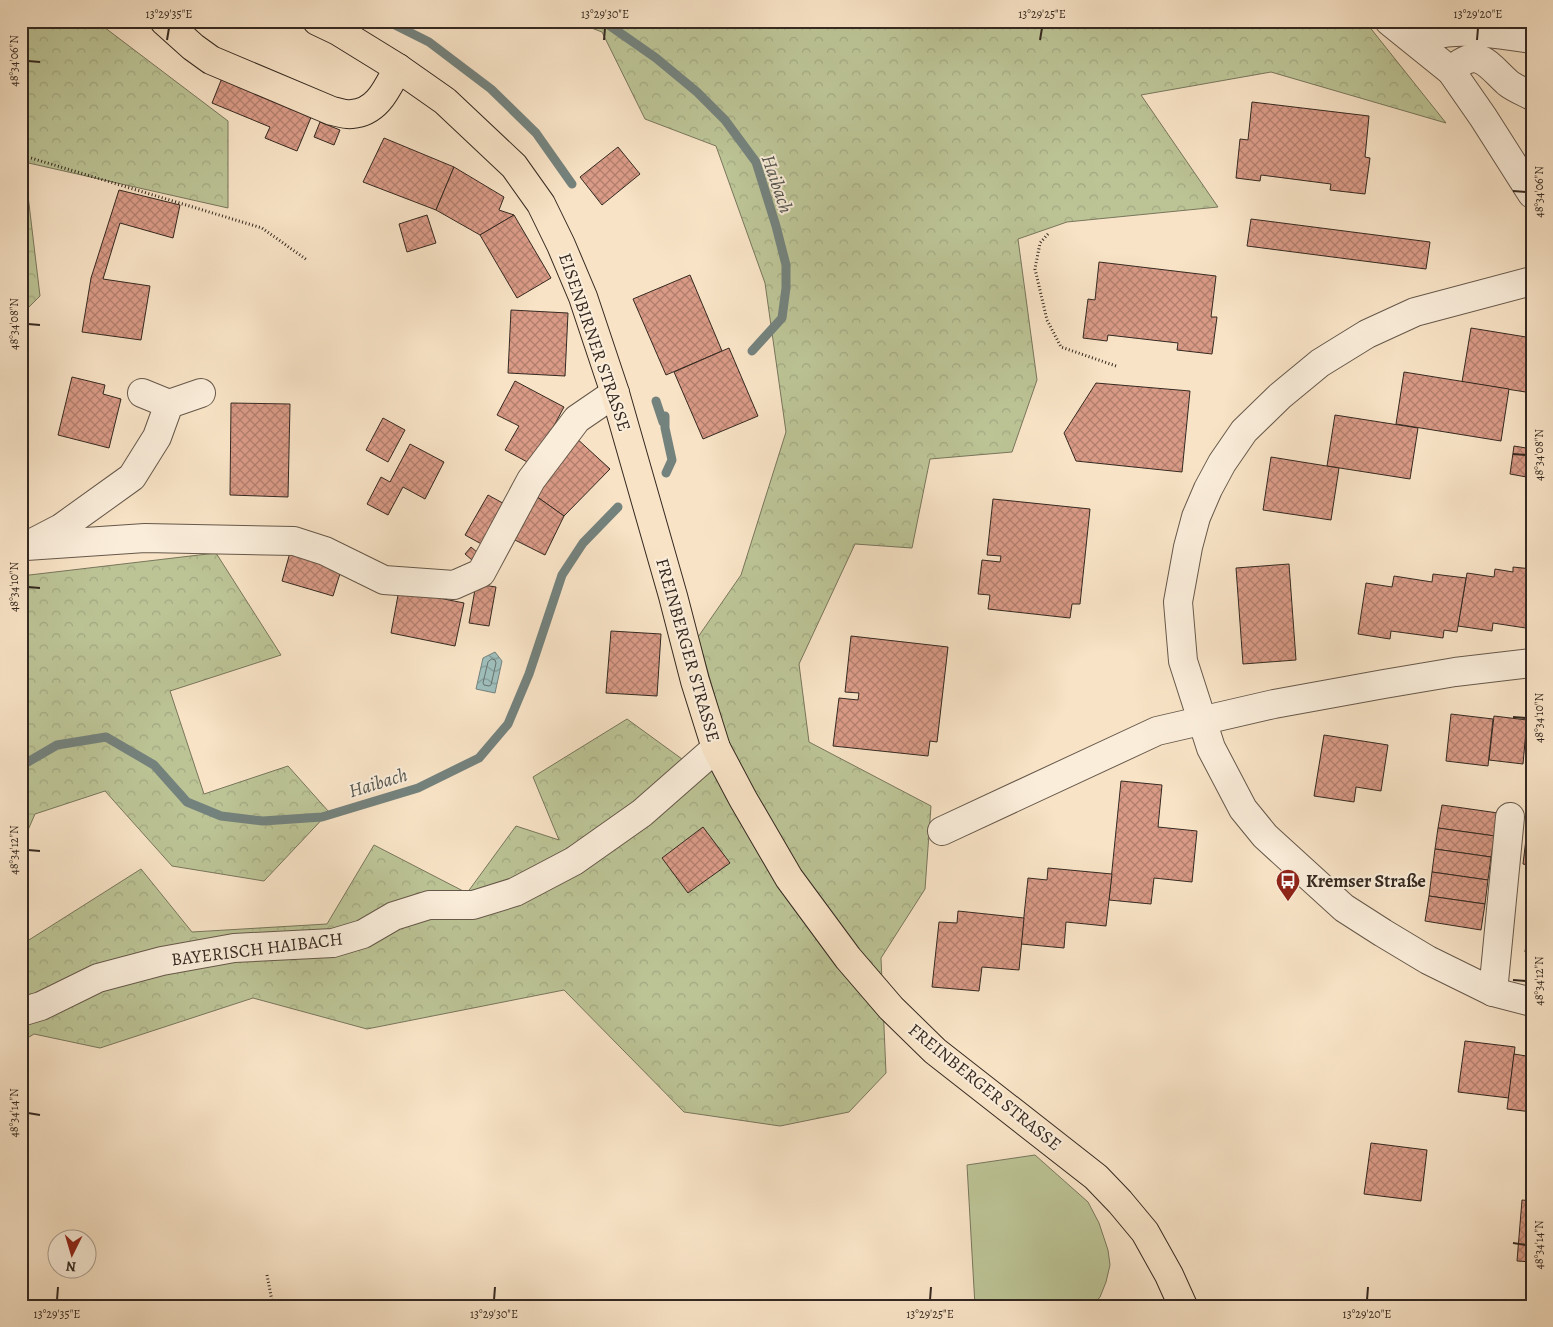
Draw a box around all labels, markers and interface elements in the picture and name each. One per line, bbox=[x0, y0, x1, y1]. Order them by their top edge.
text: 13°29'35"E bbox=[146, 6, 192, 22]
text: 13°29'30"E bbox=[581, 6, 629, 22]
text: 13°29'25"E bbox=[1018, 6, 1066, 22]
text: 13°29'20"E bbox=[1454, 6, 1502, 22]
text: 48°34'06"N bbox=[6, 35, 22, 87]
water label: Haibach bbox=[755, 151, 799, 217]
text: 48°34'06"N bbox=[1531, 166, 1547, 218]
street label: EISENBIRNER STRASSE bbox=[553, 250, 637, 434]
text: 48°34'08"N bbox=[6, 298, 22, 350]
text: 48°34'08"N bbox=[1531, 429, 1547, 481]
street label: FREINBERGER STRASSE bbox=[650, 555, 726, 745]
text: 48°34'10"N bbox=[6, 562, 22, 612]
text: 48°34'10"N bbox=[1531, 693, 1547, 743]
water label: Haibach bbox=[345, 762, 411, 804]
text: 48°34'12"N bbox=[6, 825, 22, 875]
bus stop icon: Kremser Straße bbox=[1275, 868, 1301, 902]
place label: Kremser Straße bbox=[1306, 869, 1426, 893]
street label: BAYERISCH HAIBACH bbox=[170, 927, 344, 971]
text: 48°34'12"N bbox=[1531, 956, 1547, 1006]
street label: FREINBERGER STRASSE bbox=[904, 1018, 1066, 1156]
text: 48°34'14"N bbox=[6, 1088, 22, 1138]
text: 48°34'14"N bbox=[1531, 1220, 1547, 1270]
north arrow bbox=[48, 1230, 98, 1280]
text: N bbox=[65, 1257, 77, 1276]
text: 13°29'35"E bbox=[34, 1306, 80, 1322]
text: 13°29'30"E bbox=[470, 1306, 518, 1322]
text: 13°29'25"E bbox=[906, 1306, 954, 1322]
text: 13°29'20"E bbox=[1343, 1306, 1391, 1322]

